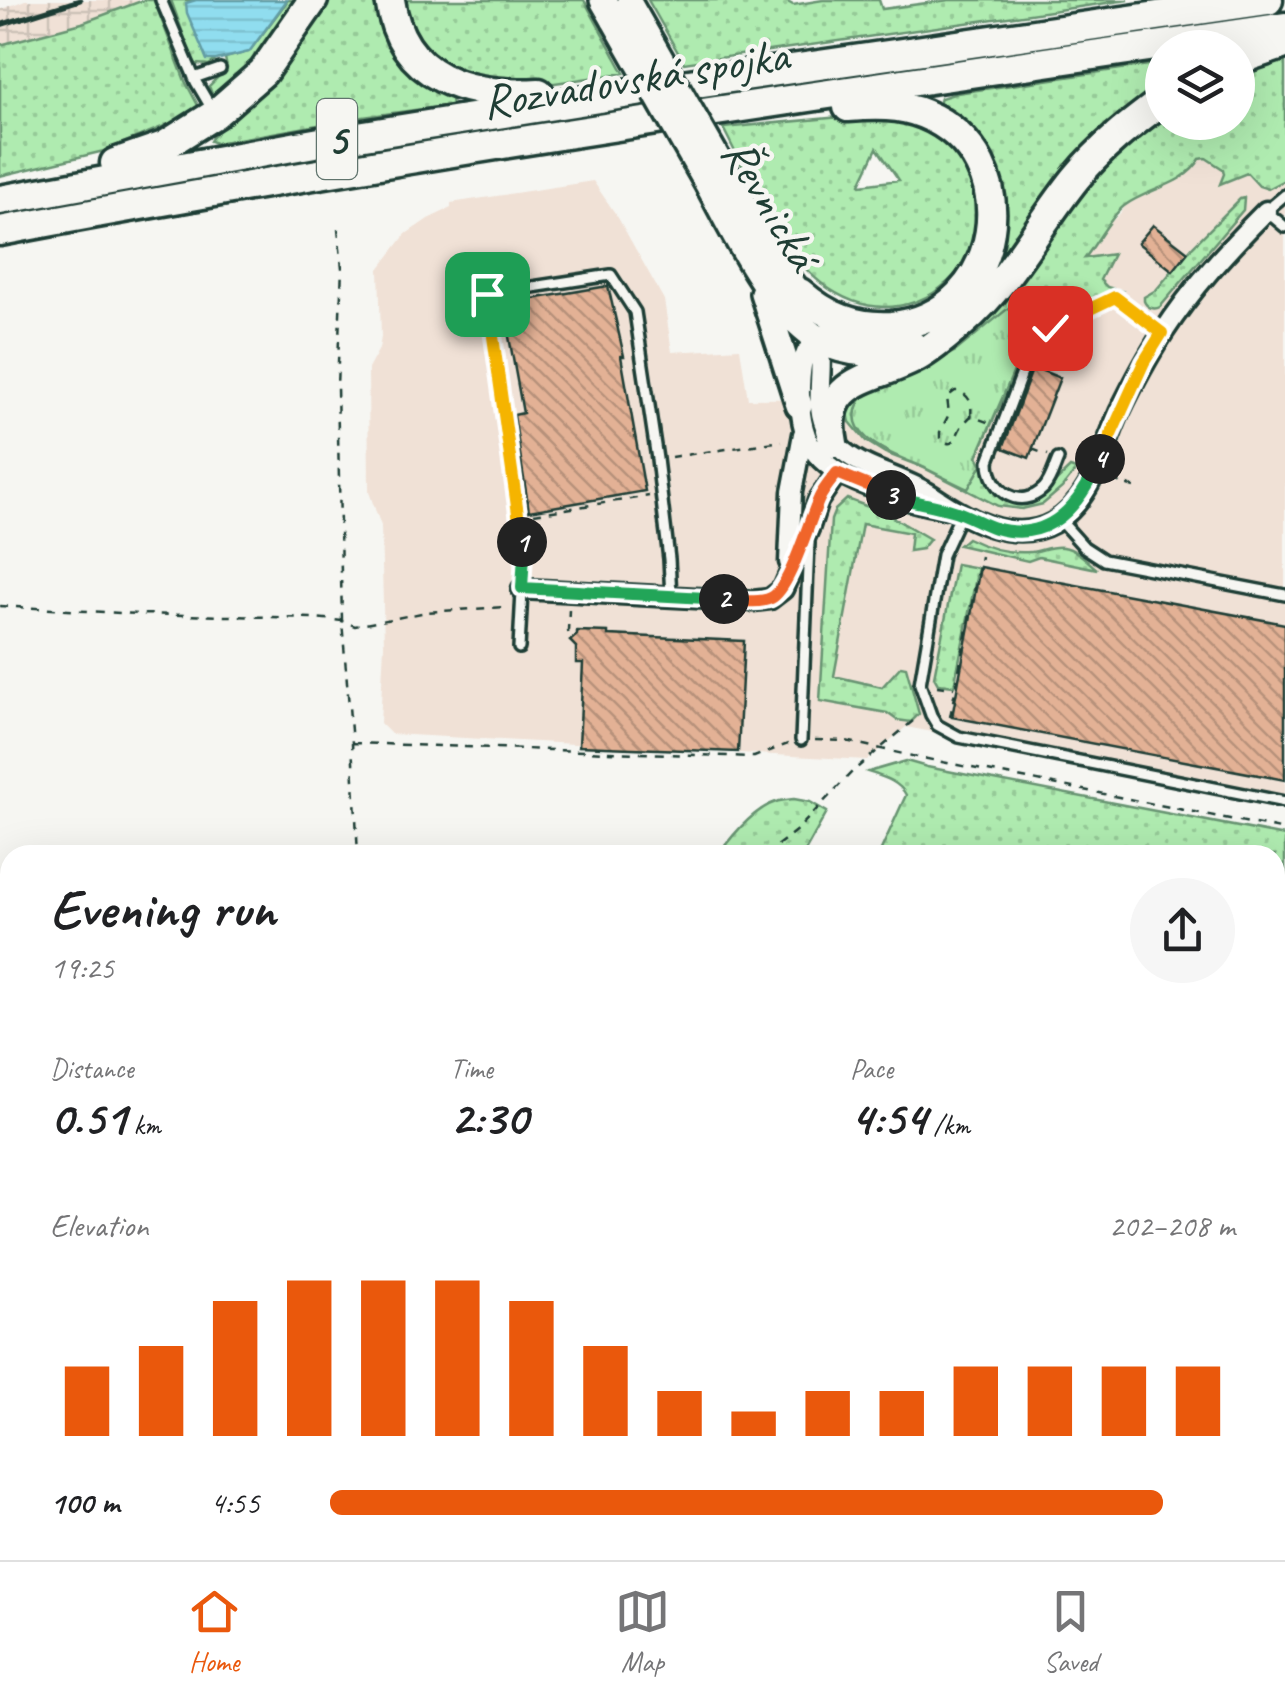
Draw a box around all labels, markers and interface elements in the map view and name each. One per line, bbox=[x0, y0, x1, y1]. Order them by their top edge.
street label: Rozvadovská spojka bbox=[478, 24, 795, 132]
map controls bbox=[1145, 30, 1255, 140]
button: layers bbox=[1145, 30, 1255, 140]
road number: 5 bbox=[317, 99, 357, 179]
street label: Řevnická bbox=[709, 128, 835, 284]
pin bbox=[445, 252, 530, 337]
icon: arrive bbox=[460, 267, 515, 322]
pin bbox=[1008, 286, 1093, 371]
icon: check bbox=[1023, 301, 1078, 356]
pin: 4 bbox=[1075, 434, 1125, 484]
text: 4 bbox=[1094, 441, 1106, 476]
pin: 3 bbox=[866, 470, 916, 520]
text: 3 bbox=[885, 477, 897, 512]
pin: 1 bbox=[497, 517, 547, 567]
text: 1 bbox=[516, 524, 528, 559]
pin: 2 bbox=[699, 574, 749, 624]
text: 2 bbox=[718, 581, 730, 616]
text: Evening run bbox=[50, 874, 275, 944]
button: share bbox=[1130, 878, 1235, 983]
text: 19:25 bbox=[50, 947, 114, 988]
text: Distance bbox=[50, 1051, 134, 1086]
text: Time bbox=[450, 1051, 493, 1086]
text: Pace bbox=[850, 1051, 893, 1086]
text: 0.51 bbox=[50, 1086, 127, 1149]
text: 2:30 bbox=[450, 1086, 527, 1149]
text: 4:54 bbox=[850, 1086, 927, 1149]
text: km bbox=[127, 1107, 161, 1142]
text: /km bbox=[927, 1107, 970, 1142]
text: Elevation bbox=[50, 1205, 148, 1246]
text: 202–208 m bbox=[1109, 1205, 1235, 1246]
text: 100 m bbox=[50, 1482, 119, 1523]
text: 4:55 bbox=[210, 1482, 260, 1523]
tab: Home bbox=[187, 1584, 242, 1679]
tab: Map bbox=[615, 1584, 670, 1679]
tab: Saved bbox=[1043, 1584, 1098, 1679]

